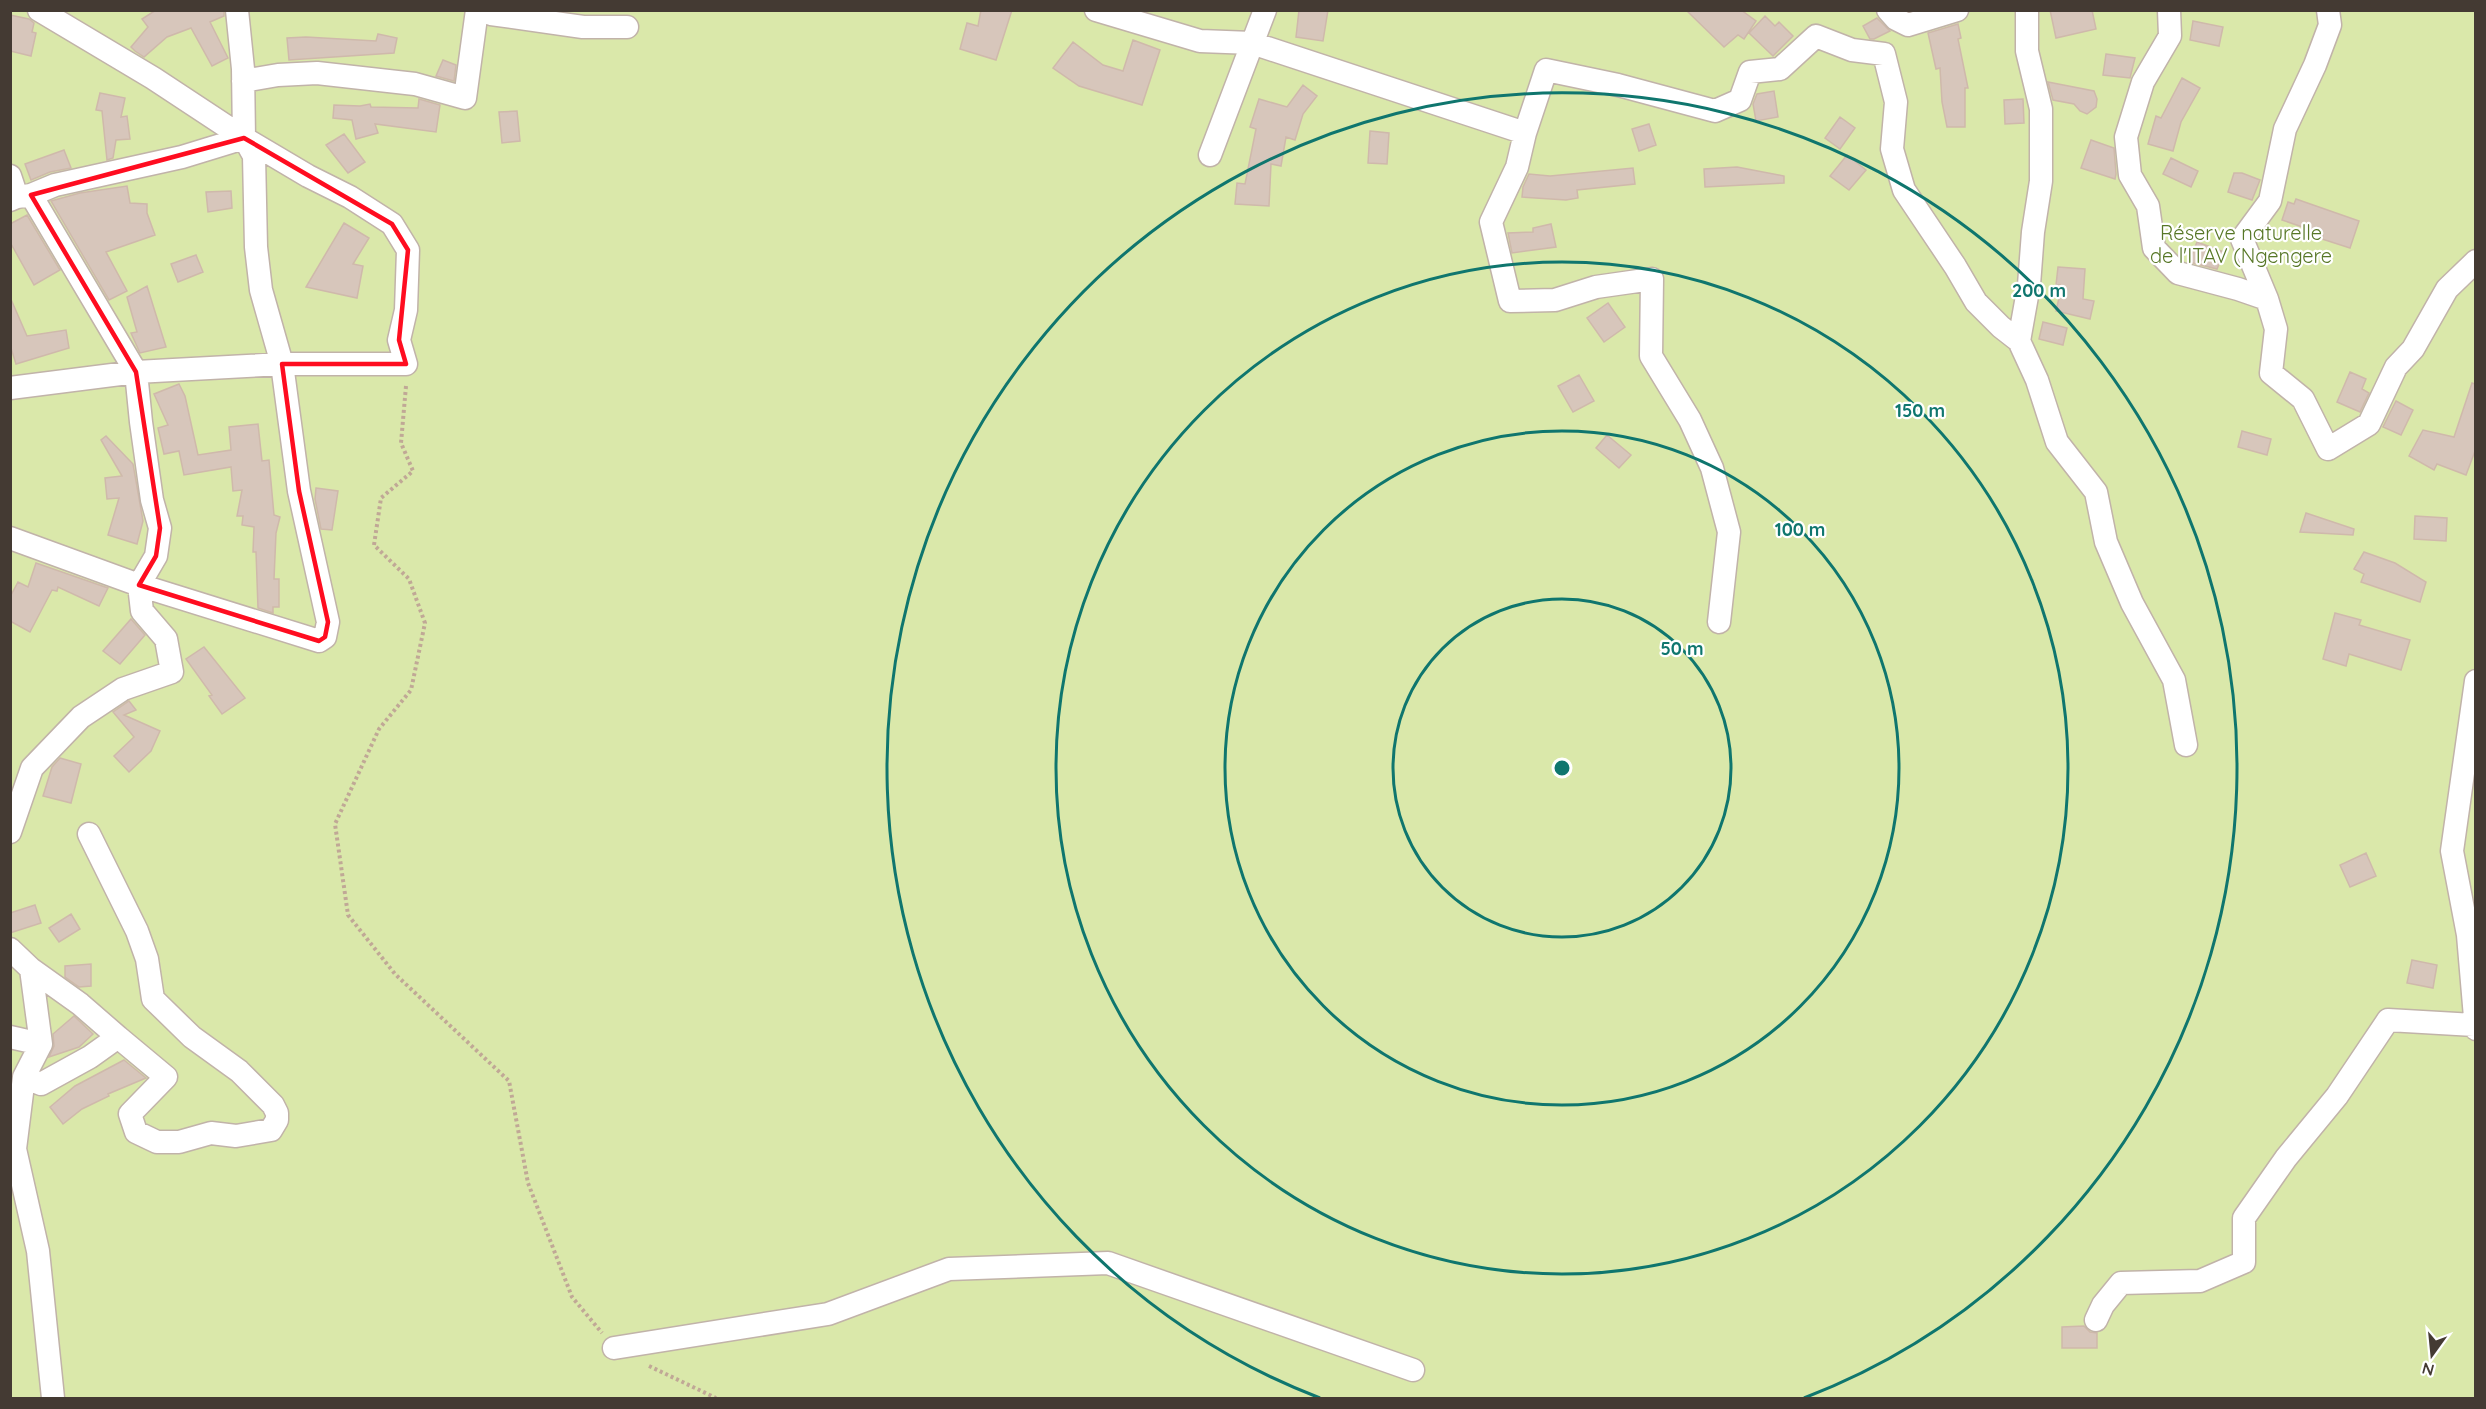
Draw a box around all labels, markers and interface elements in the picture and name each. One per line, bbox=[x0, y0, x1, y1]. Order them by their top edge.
park label: Réserve naturelle de l'ITAV (Ngengere bbox=[2150, 220, 2332, 268]
text: 200 m bbox=[2012, 279, 2066, 302]
text: 150 m bbox=[1895, 399, 1945, 422]
text: 100 m bbox=[1775, 518, 1825, 541]
text: 50 m bbox=[1660, 637, 1704, 660]
centre of rings bbox=[1552, 758, 1572, 778]
north arrow bbox=[2402, 1325, 2462, 1385]
text: N bbox=[2420, 1358, 2436, 1381]

